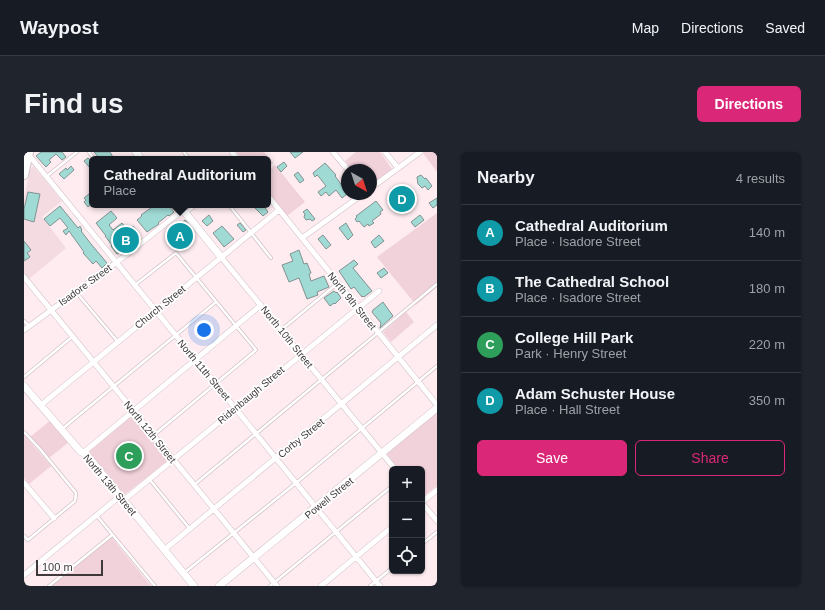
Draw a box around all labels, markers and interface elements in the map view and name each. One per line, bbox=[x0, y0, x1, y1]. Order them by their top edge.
text: Waypost bbox=[20, 17, 98, 38]
text: Map bbox=[632, 20, 659, 36]
text: Directions bbox=[681, 20, 743, 36]
text: Saved bbox=[765, 20, 805, 36]
button: Directions bbox=[697, 86, 801, 122]
text: Find us bbox=[24, 88, 124, 119]
popup bbox=[89, 156, 271, 208]
north arrow bbox=[341, 164, 377, 200]
text: Cathedral Auditorium bbox=[104, 166, 256, 183]
text: Nearby bbox=[477, 168, 535, 187]
text: 4 results bbox=[736, 171, 785, 186]
text: Place bbox=[104, 183, 136, 198]
pin: D bbox=[389, 184, 415, 214]
text: Cathedral Auditorium bbox=[515, 217, 668, 234]
pin: A bbox=[167, 221, 193, 251]
pin: B bbox=[113, 225, 139, 255]
text: A bbox=[485, 225, 495, 240]
text: 140 m bbox=[749, 225, 785, 240]
text: Place · Isadore Street bbox=[515, 234, 641, 249]
street label: Isadore Street bbox=[56, 262, 114, 308]
street label: North 9th Street bbox=[326, 270, 379, 332]
text: The Cathedral School bbox=[515, 273, 669, 290]
text: B bbox=[485, 281, 495, 296]
text: 180 m bbox=[749, 281, 785, 296]
street label: Church Street bbox=[133, 283, 188, 331]
text: Place · Isadore Street bbox=[515, 290, 641, 305]
street label: North 10th Street bbox=[259, 304, 315, 370]
your location bbox=[194, 320, 214, 340]
text: College Hill Park bbox=[515, 329, 633, 346]
text: C bbox=[485, 337, 495, 352]
text: 220 m bbox=[749, 337, 785, 352]
street label: North 11th Street bbox=[176, 338, 233, 403]
text: Park · Henry Street bbox=[515, 346, 626, 361]
street label: Ridenbaugh Street bbox=[216, 364, 287, 426]
text: Adam Schuster House bbox=[515, 385, 675, 402]
text: D bbox=[485, 393, 495, 408]
text: 350 m bbox=[749, 393, 785, 408]
street label: North 12th Street bbox=[122, 399, 178, 465]
text: Place · Hall Street bbox=[515, 402, 620, 417]
street label: Corby Street bbox=[276, 416, 326, 460]
button: Save bbox=[477, 440, 627, 476]
button: Share bbox=[635, 440, 785, 476]
pin: C bbox=[116, 441, 142, 471]
street label: North 13th Street bbox=[81, 452, 139, 518]
map controls bbox=[389, 466, 425, 574]
button: + bbox=[389, 466, 425, 502]
street label: Powell Street bbox=[303, 475, 356, 521]
button: − bbox=[389, 502, 425, 538]
button: locate bbox=[389, 538, 425, 574]
scale bar bbox=[36, 558, 103, 577]
text: 100 m bbox=[42, 561, 73, 573]

